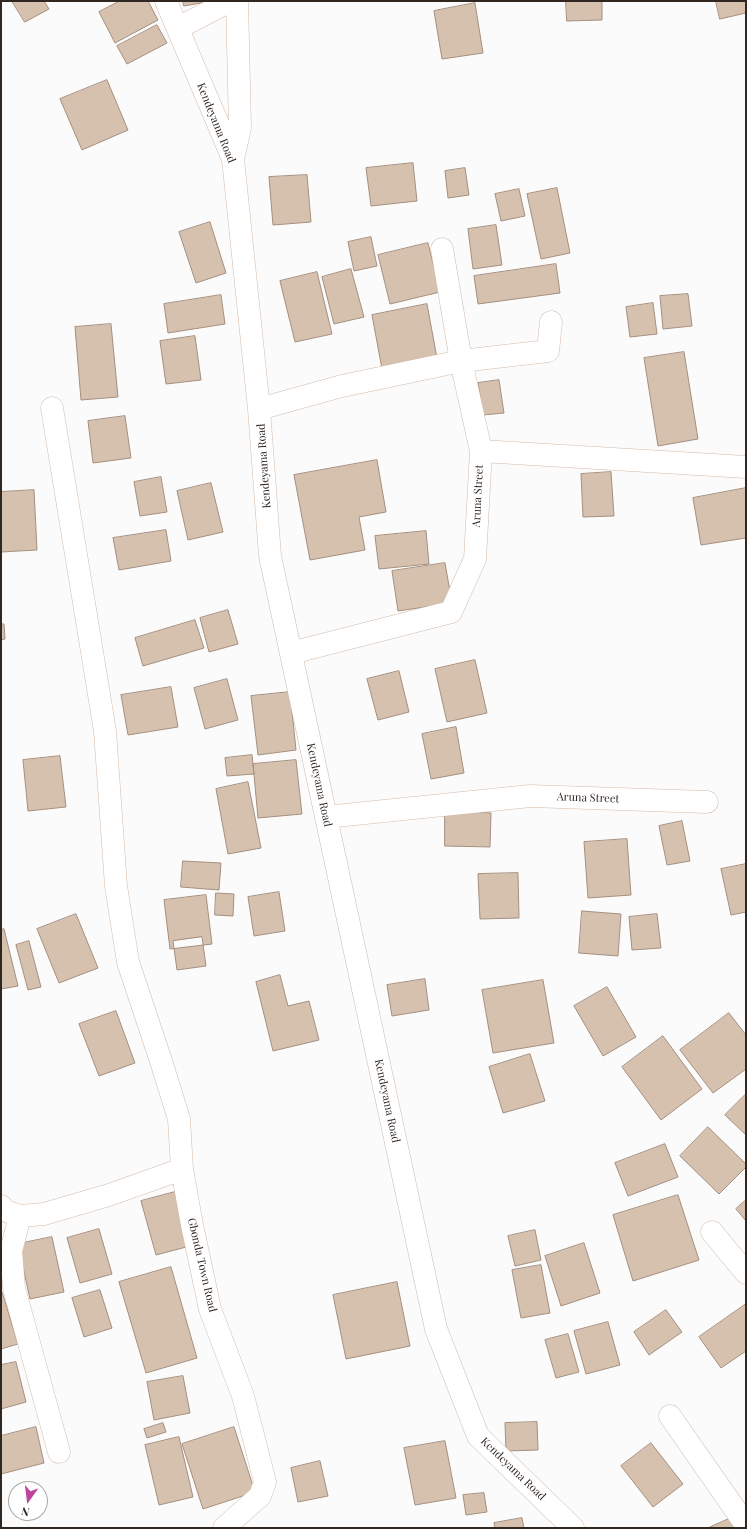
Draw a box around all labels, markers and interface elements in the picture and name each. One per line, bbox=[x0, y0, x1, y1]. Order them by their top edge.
street label: Kendeyama Road bbox=[194, 81, 238, 165]
street label: Kendeyama Road bbox=[254, 423, 274, 509]
street label: Aruna Street bbox=[470, 464, 486, 528]
street label: Kendeyama Road bbox=[304, 742, 334, 828]
street label: Aruna Street bbox=[557, 790, 619, 806]
street label: Kendeyama Road bbox=[372, 1058, 402, 1144]
street label: Gbonda Town Road bbox=[185, 1217, 219, 1313]
street label: Kendeyama Road bbox=[478, 1435, 548, 1503]
north arrow bbox=[8, 1481, 48, 1521]
text: N bbox=[20, 1504, 31, 1520]

